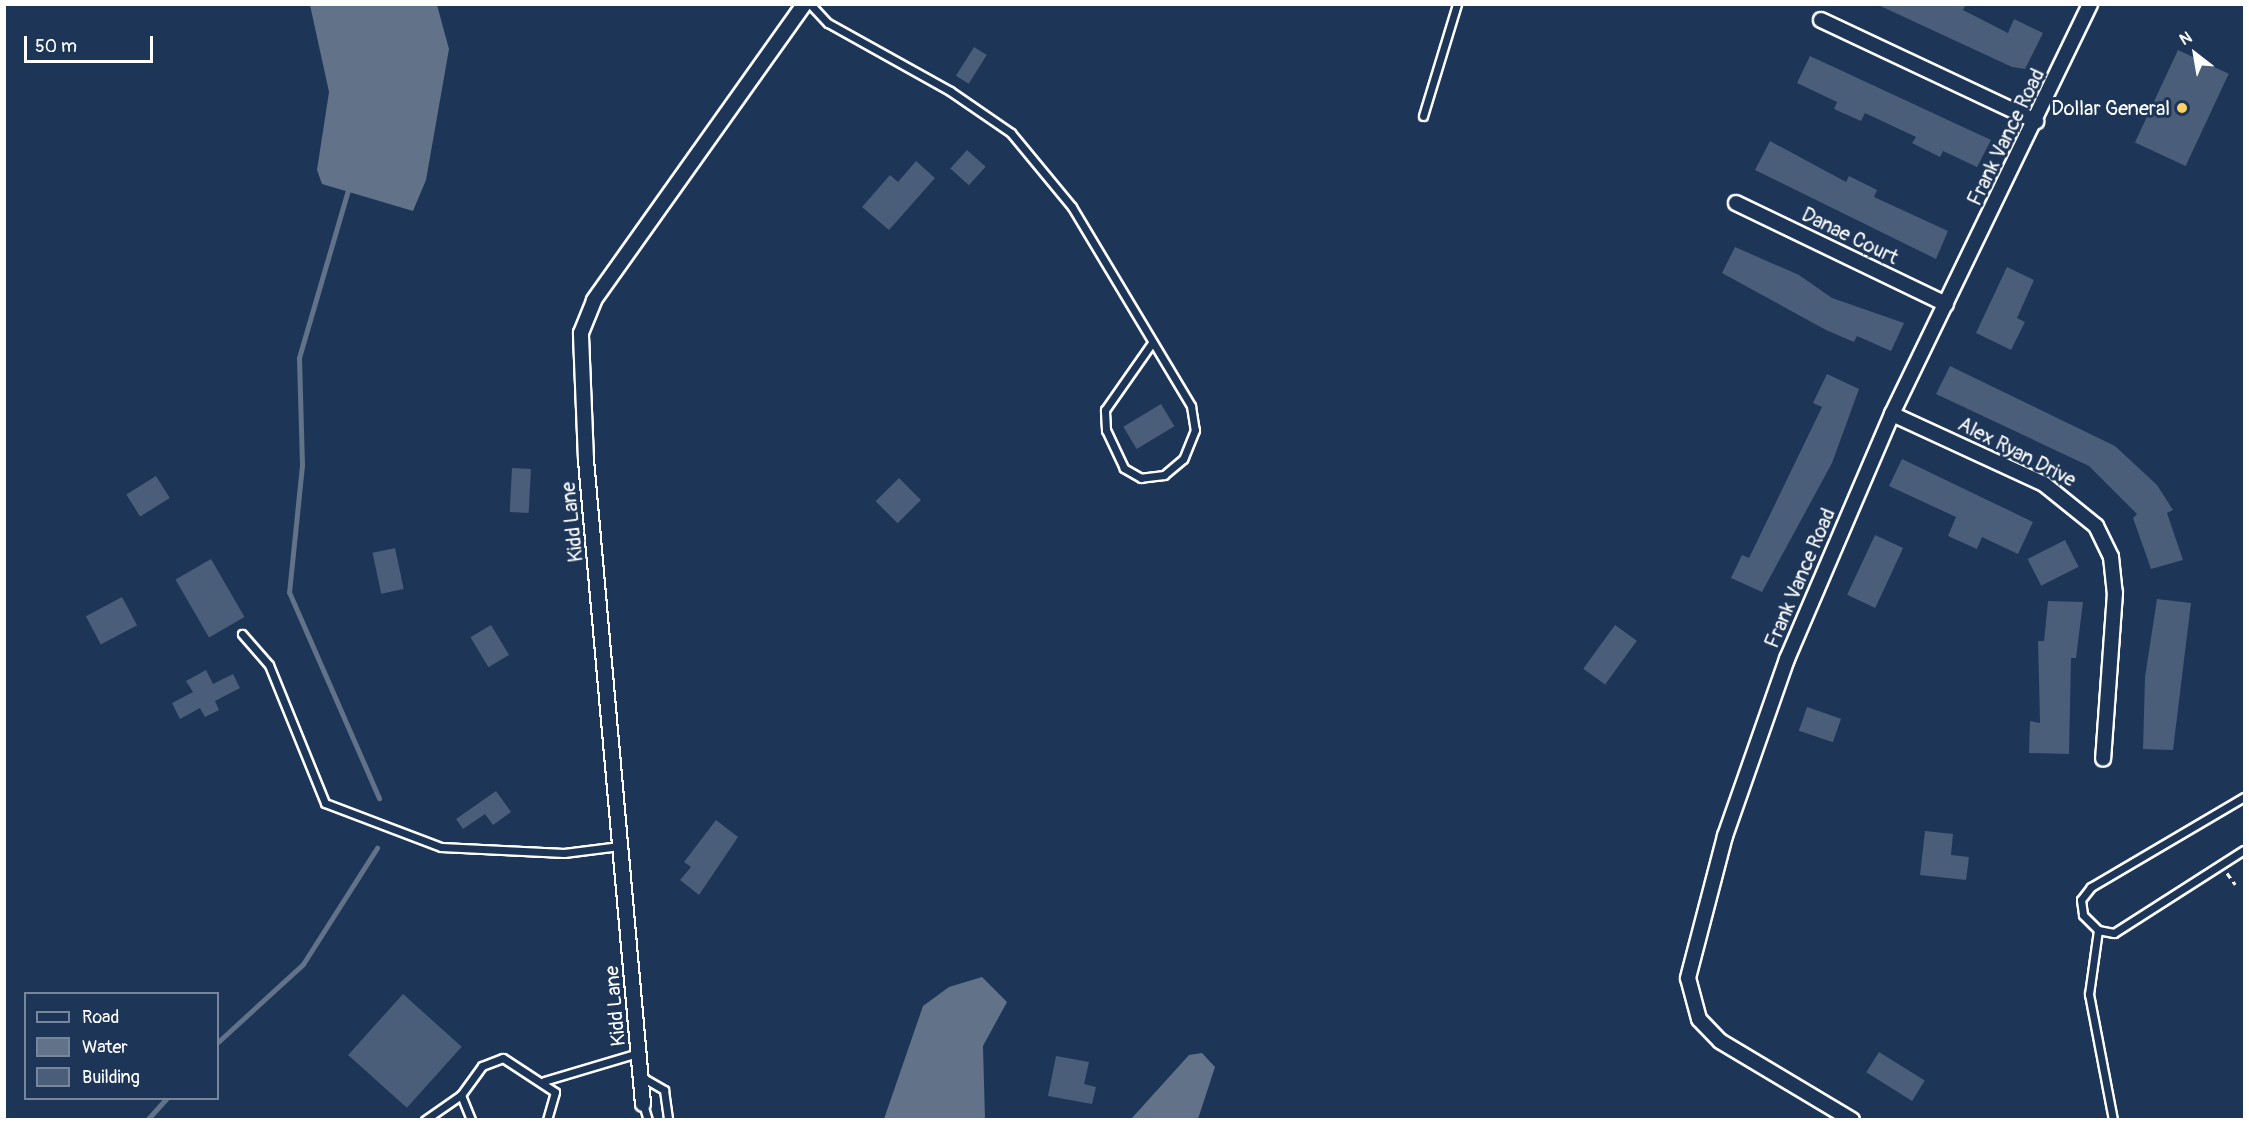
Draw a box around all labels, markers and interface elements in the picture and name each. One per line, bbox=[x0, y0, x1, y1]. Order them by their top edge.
scale bar bbox=[27, 24, 156, 62]
north arrow bbox=[2165, 24, 2225, 84]
text: N bbox=[2176, 27, 2196, 50]
text: 50 m bbox=[35, 35, 77, 58]
street label: Frank Vance Road bbox=[1962, 64, 2050, 210]
place label: Dollar General bbox=[2051, 96, 2170, 120]
marker: Dollar General bbox=[2175, 101, 2189, 115]
street label: Danae Court bbox=[1798, 202, 1902, 270]
street label: Alex Ryan Drive bbox=[1954, 412, 2080, 492]
street label: Kidd Lane bbox=[556, 481, 588, 563]
street label: Frank Vance Road bbox=[1760, 504, 1840, 652]
street label: Kidd Lane bbox=[600, 965, 630, 1047]
legend bbox=[24, 992, 219, 1100]
text: Road bbox=[82, 1006, 119, 1029]
text: Water bbox=[82, 1036, 128, 1059]
text: Building bbox=[82, 1066, 140, 1089]

